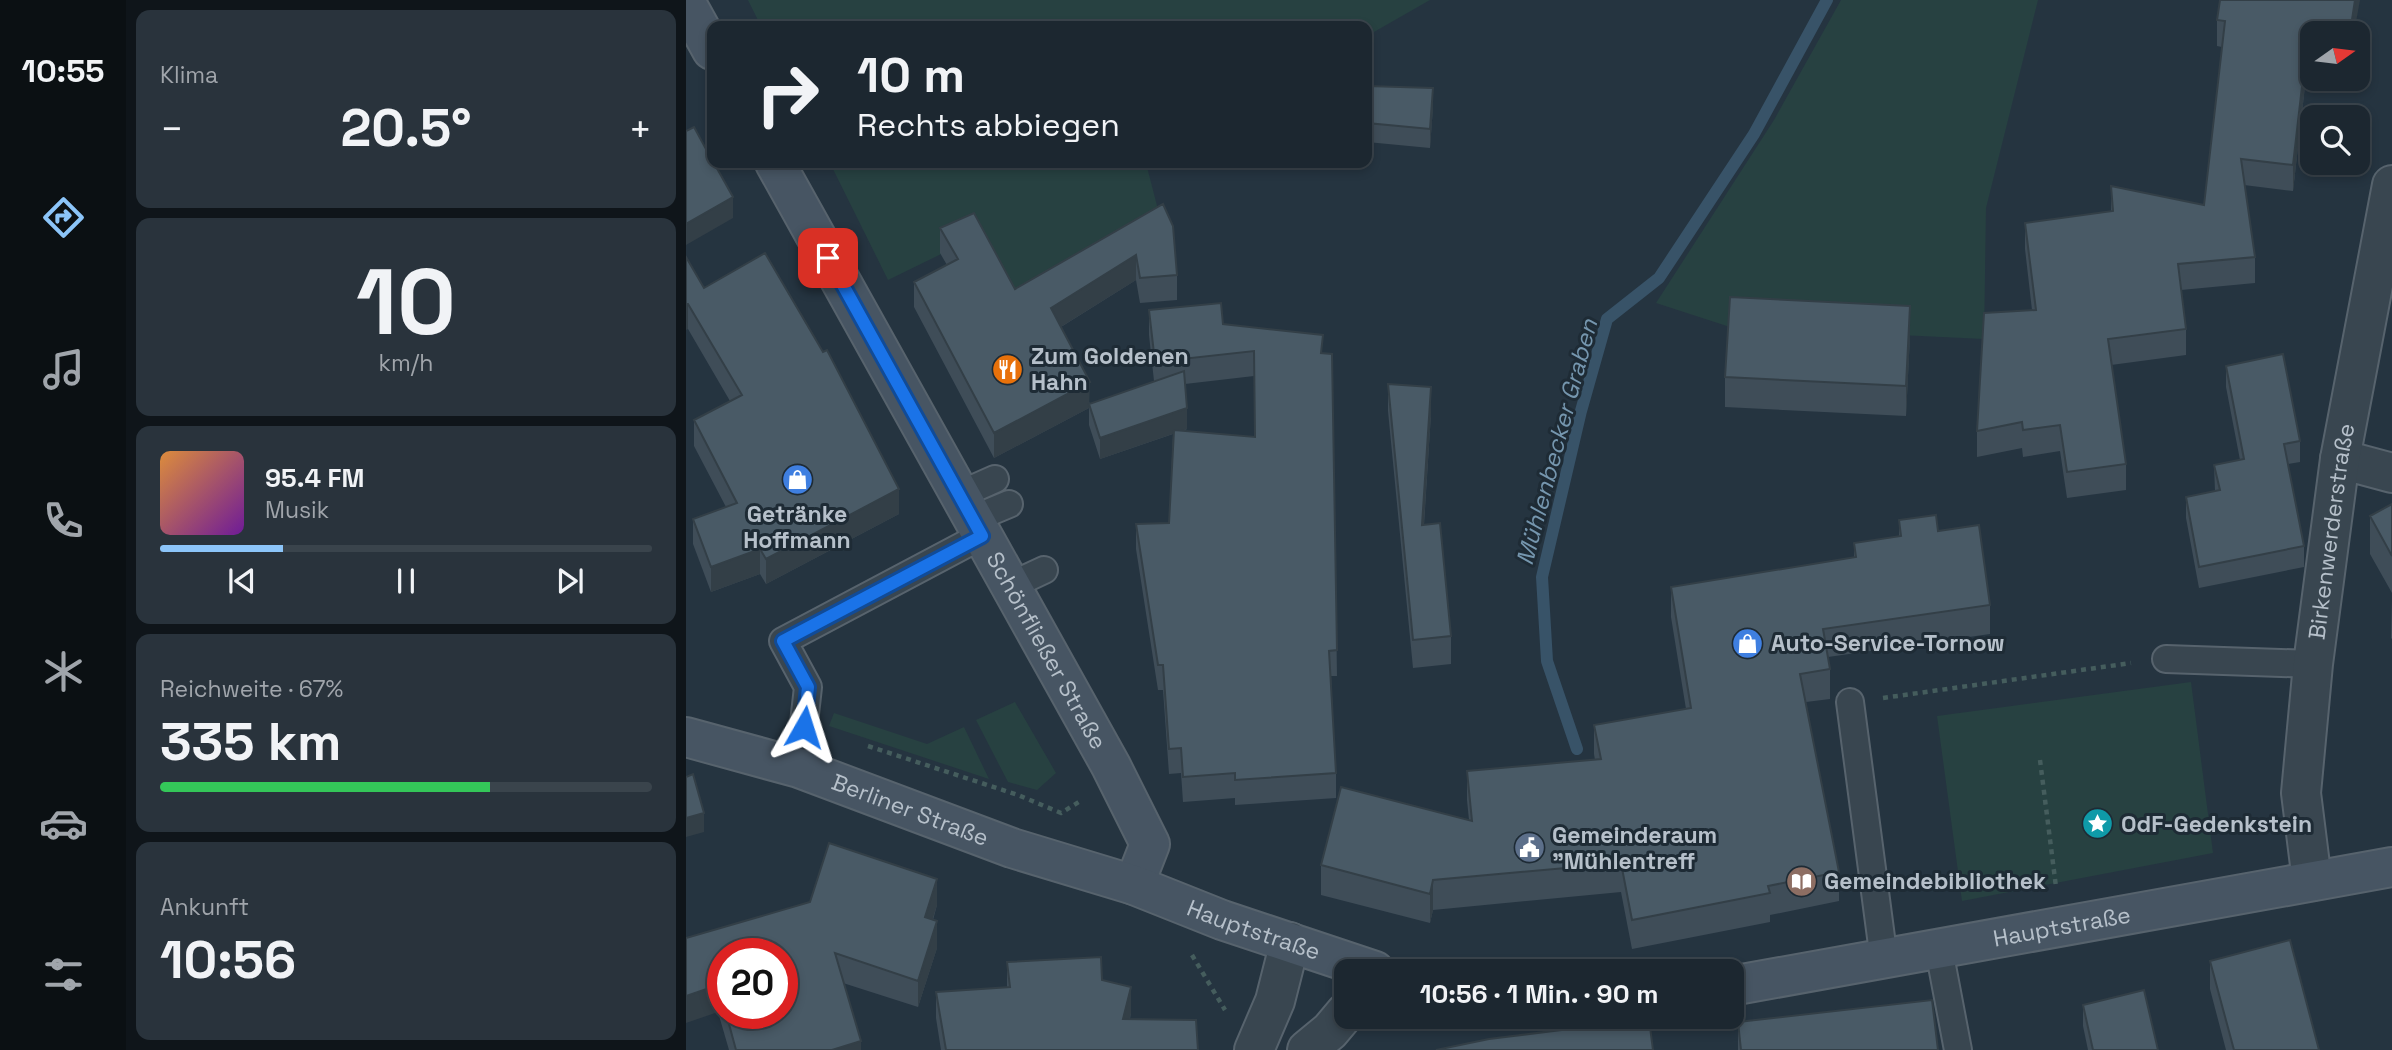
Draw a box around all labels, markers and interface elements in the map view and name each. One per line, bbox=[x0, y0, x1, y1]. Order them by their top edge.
north arrow bbox=[2300, 21, 2370, 91]
map controls bbox=[2300, 21, 2370, 175]
text: 10 m bbox=[857, 44, 965, 106]
icon: right bbox=[742, 49, 833, 140]
text: 10:55 bbox=[21, 51, 105, 91]
text: Klima bbox=[160, 60, 218, 90]
text: 20.5° bbox=[340, 95, 472, 161]
text: − bbox=[160, 105, 184, 153]
text: + bbox=[628, 105, 652, 153]
text: Rechts abbiegen bbox=[857, 105, 1120, 145]
button: search bbox=[2300, 105, 2370, 175]
icon: directions bbox=[39, 193, 88, 242]
pin bbox=[798, 228, 858, 288]
icon: arrive bbox=[809, 239, 847, 277]
text: 10 bbox=[356, 244, 456, 361]
water label: Mühlenbecker Graben bbox=[1509, 314, 1605, 568]
place label: Zum Goldenen Hahn bbox=[1031, 341, 1189, 397]
icon: music bbox=[39, 345, 88, 394]
text: km/h bbox=[379, 348, 433, 378]
restaurant icon: Zum Goldenen Hahn bbox=[991, 352, 1025, 386]
street label: Birkenwerderstraße bbox=[2301, 421, 2361, 641]
text: 95.4 FM bbox=[265, 461, 364, 495]
shop icon: Getränke Hoffmann bbox=[780, 463, 814, 497]
text: Musik bbox=[265, 495, 329, 525]
icon: phone bbox=[39, 496, 88, 545]
place label: Getränke Hoffmann bbox=[743, 499, 851, 555]
street label: Schönfließer Straße bbox=[980, 546, 1114, 754]
icon: previous bbox=[223, 562, 261, 600]
icon: pause bbox=[387, 562, 425, 600]
icon: next bbox=[551, 562, 589, 600]
shop icon: Auto-Service-Tornow bbox=[1731, 626, 1765, 660]
place label: Auto-Service-Tornow bbox=[1771, 628, 2005, 658]
icon: climate bbox=[39, 647, 88, 696]
text: Reichweite · 67% bbox=[160, 674, 343, 704]
position arrow bbox=[767, 690, 841, 764]
text: 335 km bbox=[160, 709, 341, 775]
street label: Berliner Straße bbox=[828, 767, 993, 853]
icon: car bbox=[39, 799, 88, 848]
place icon: OdF-Gedenkstein bbox=[2081, 807, 2115, 841]
place label: OdF-Gedenkstein bbox=[2121, 809, 2312, 839]
place label: Gemeinderaum "Mühlentreff bbox=[1552, 820, 1717, 876]
public building icon: Gemeinderaum "Mühlentreff bbox=[1512, 831, 1546, 865]
library icon: Gemeindebibliothek bbox=[1784, 864, 1818, 898]
place label: Gemeindebibliothek bbox=[1824, 866, 2046, 896]
text: Ankunft bbox=[160, 892, 249, 922]
street label: Hauptstraße bbox=[1183, 893, 1324, 967]
street label: Hauptstraße bbox=[1991, 899, 2133, 954]
text: 10:56 bbox=[160, 927, 296, 993]
speed limit sign: 20 bbox=[707, 938, 798, 1029]
icon: filters bbox=[39, 950, 88, 999]
text: 10:56 · 1 Min. · 90 m bbox=[1420, 977, 1658, 1011]

